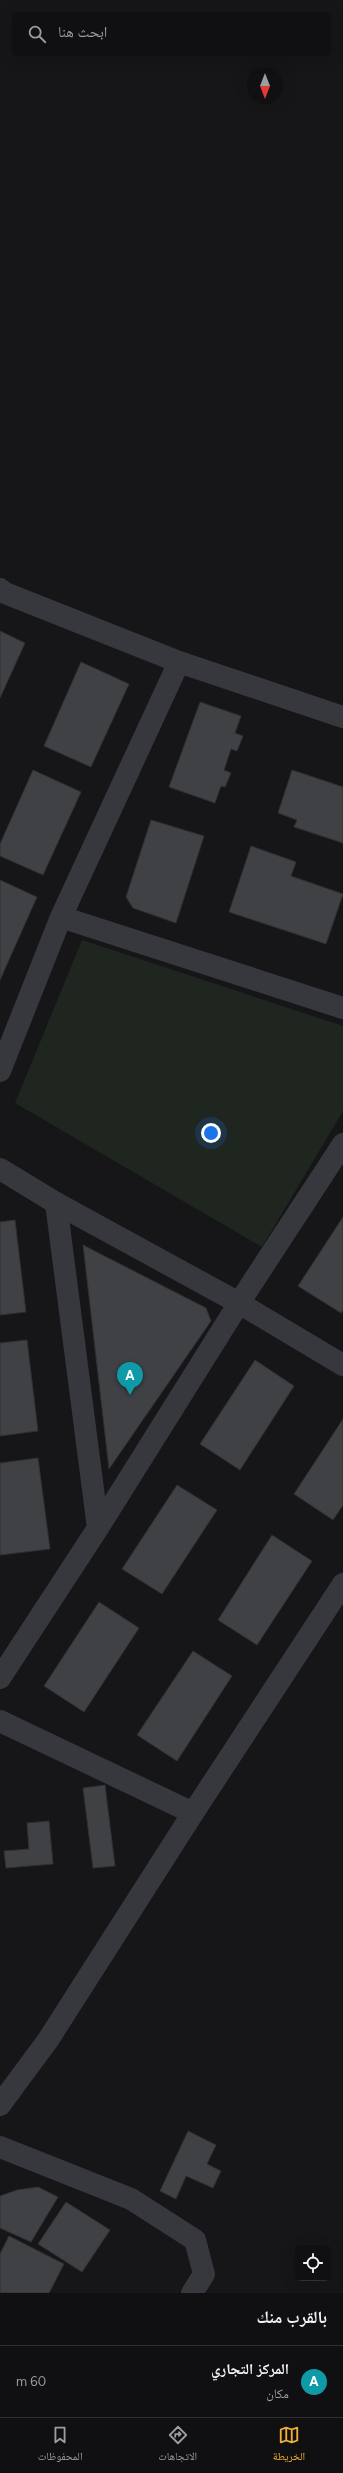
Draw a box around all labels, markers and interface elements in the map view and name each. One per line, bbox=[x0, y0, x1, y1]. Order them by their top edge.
search box bbox=[12, 12, 331, 56]
icon: search bbox=[26, 23, 48, 45]
text: ابحث هنا bbox=[58, 23, 107, 41]
north arrow bbox=[247, 68, 283, 104]
your location bbox=[201, 1123, 221, 1143]
pin: A bbox=[117, 1362, 143, 1395]
map controls bbox=[295, 2245, 331, 2281]
button: locate bbox=[295, 2245, 331, 2281]
text: بالقرب منك bbox=[257, 2307, 327, 2327]
text: المركز التجاري bbox=[211, 2360, 289, 2378]
text: 60 m bbox=[16, 2374, 46, 2389]
text: A bbox=[309, 2374, 319, 2389]
text: مكان bbox=[266, 2386, 289, 2401]
tab: المحفوظات bbox=[38, 2424, 83, 2467]
tab: الاتجاهات bbox=[158, 2424, 197, 2467]
tab: الخريطة bbox=[273, 2424, 305, 2467]

